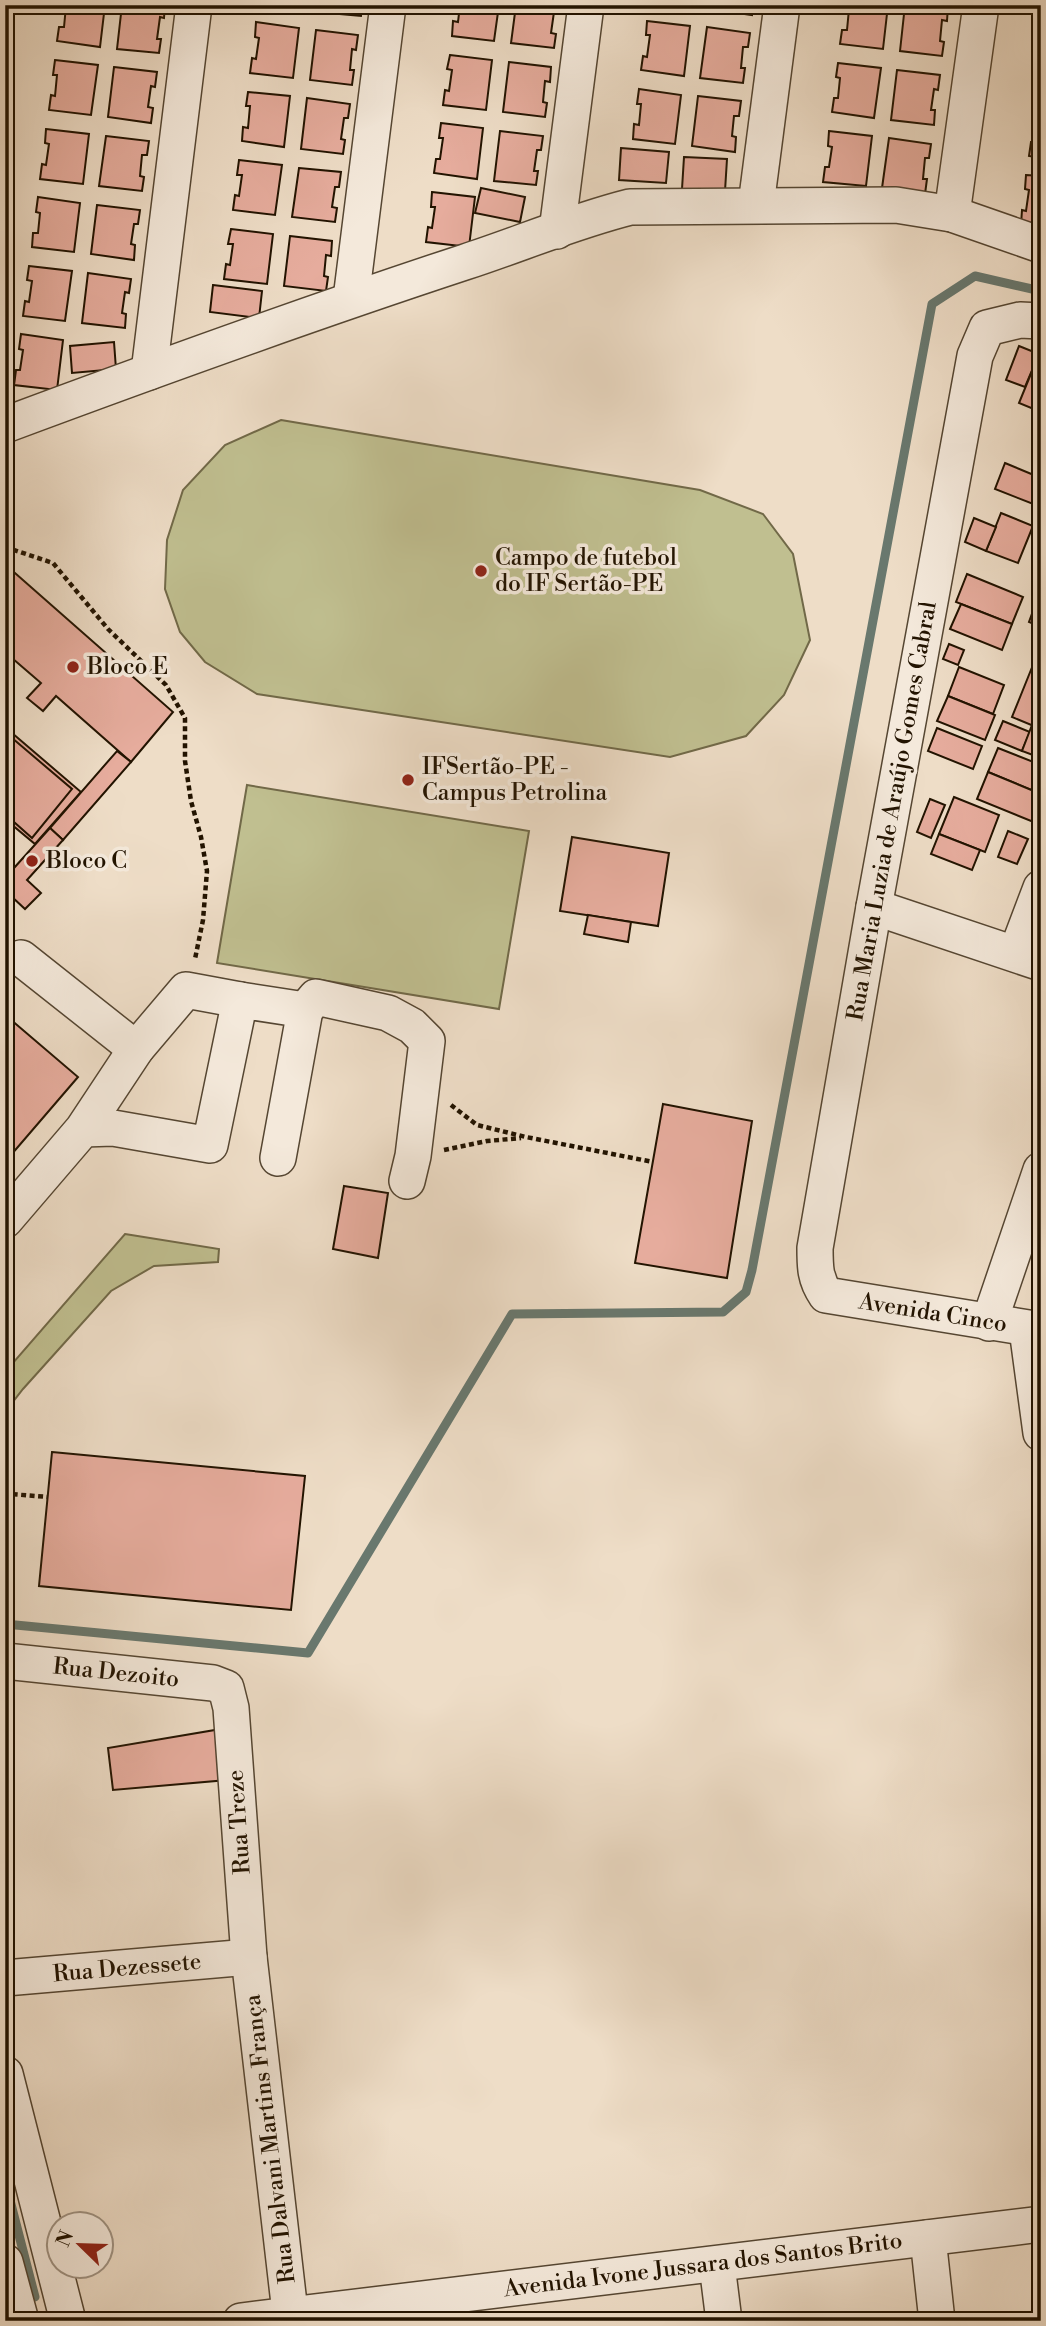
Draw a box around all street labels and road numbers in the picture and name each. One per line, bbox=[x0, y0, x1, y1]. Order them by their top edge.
street label: Rua Maria Luzia de Araújo Gomes Cabral bbox=[841, 599, 943, 1023]
street label: Avenida Cinco bbox=[856, 1287, 1009, 1339]
street label: Rua Dezoito bbox=[51, 1652, 181, 1694]
street label: Rua Treze bbox=[221, 1769, 257, 1875]
street label: Rua Dezessete bbox=[52, 1948, 202, 1988]
street label: Rua Dalvani Martins França bbox=[238, 1993, 302, 2285]
street label: Avenida Ivone Jussara dos Santos Brito bbox=[501, 2227, 904, 2303]

